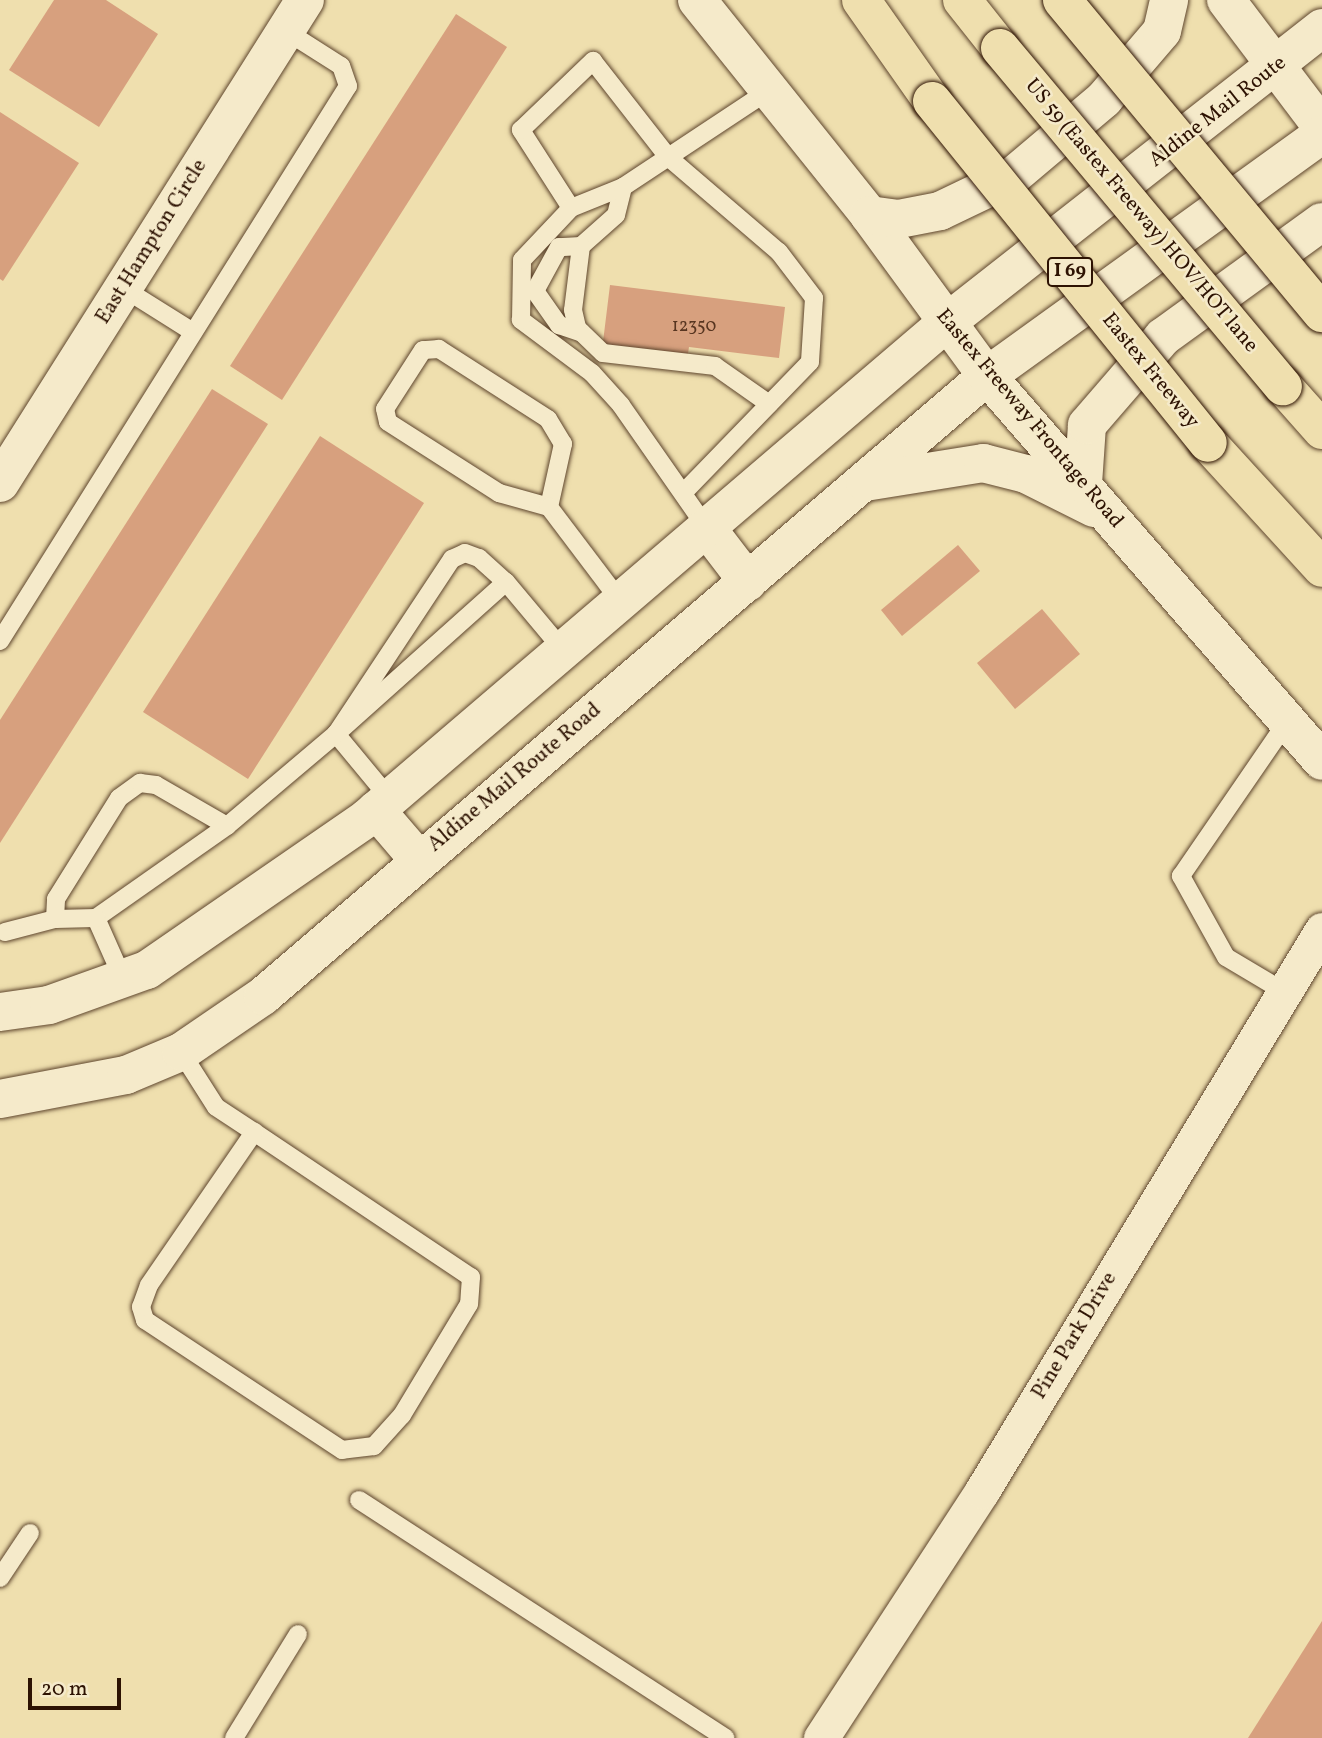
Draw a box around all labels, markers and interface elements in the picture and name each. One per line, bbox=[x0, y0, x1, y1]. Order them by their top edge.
street label: Aldine Mail Route bbox=[1145, 51, 1291, 173]
street label: US 59 (Eastex Freeway) HOV/HOT lane bbox=[1019, 74, 1263, 358]
street label: East Hampton Circle bbox=[91, 155, 213, 329]
road number: I 69 bbox=[1046, 256, 1094, 288]
street label: Eastex Freeway Frontage Road bbox=[930, 304, 1128, 534]
street label: Eastex Freeway bbox=[1096, 308, 1204, 434]
house number: 12350 bbox=[672, 316, 716, 338]
street label: Aldine Mail Route Road bbox=[423, 698, 607, 858]
street label: Pine Park Drive bbox=[1027, 1268, 1123, 1404]
scale bar bbox=[32, 1664, 124, 1708]
text: 20 m bbox=[41, 1675, 87, 1704]

